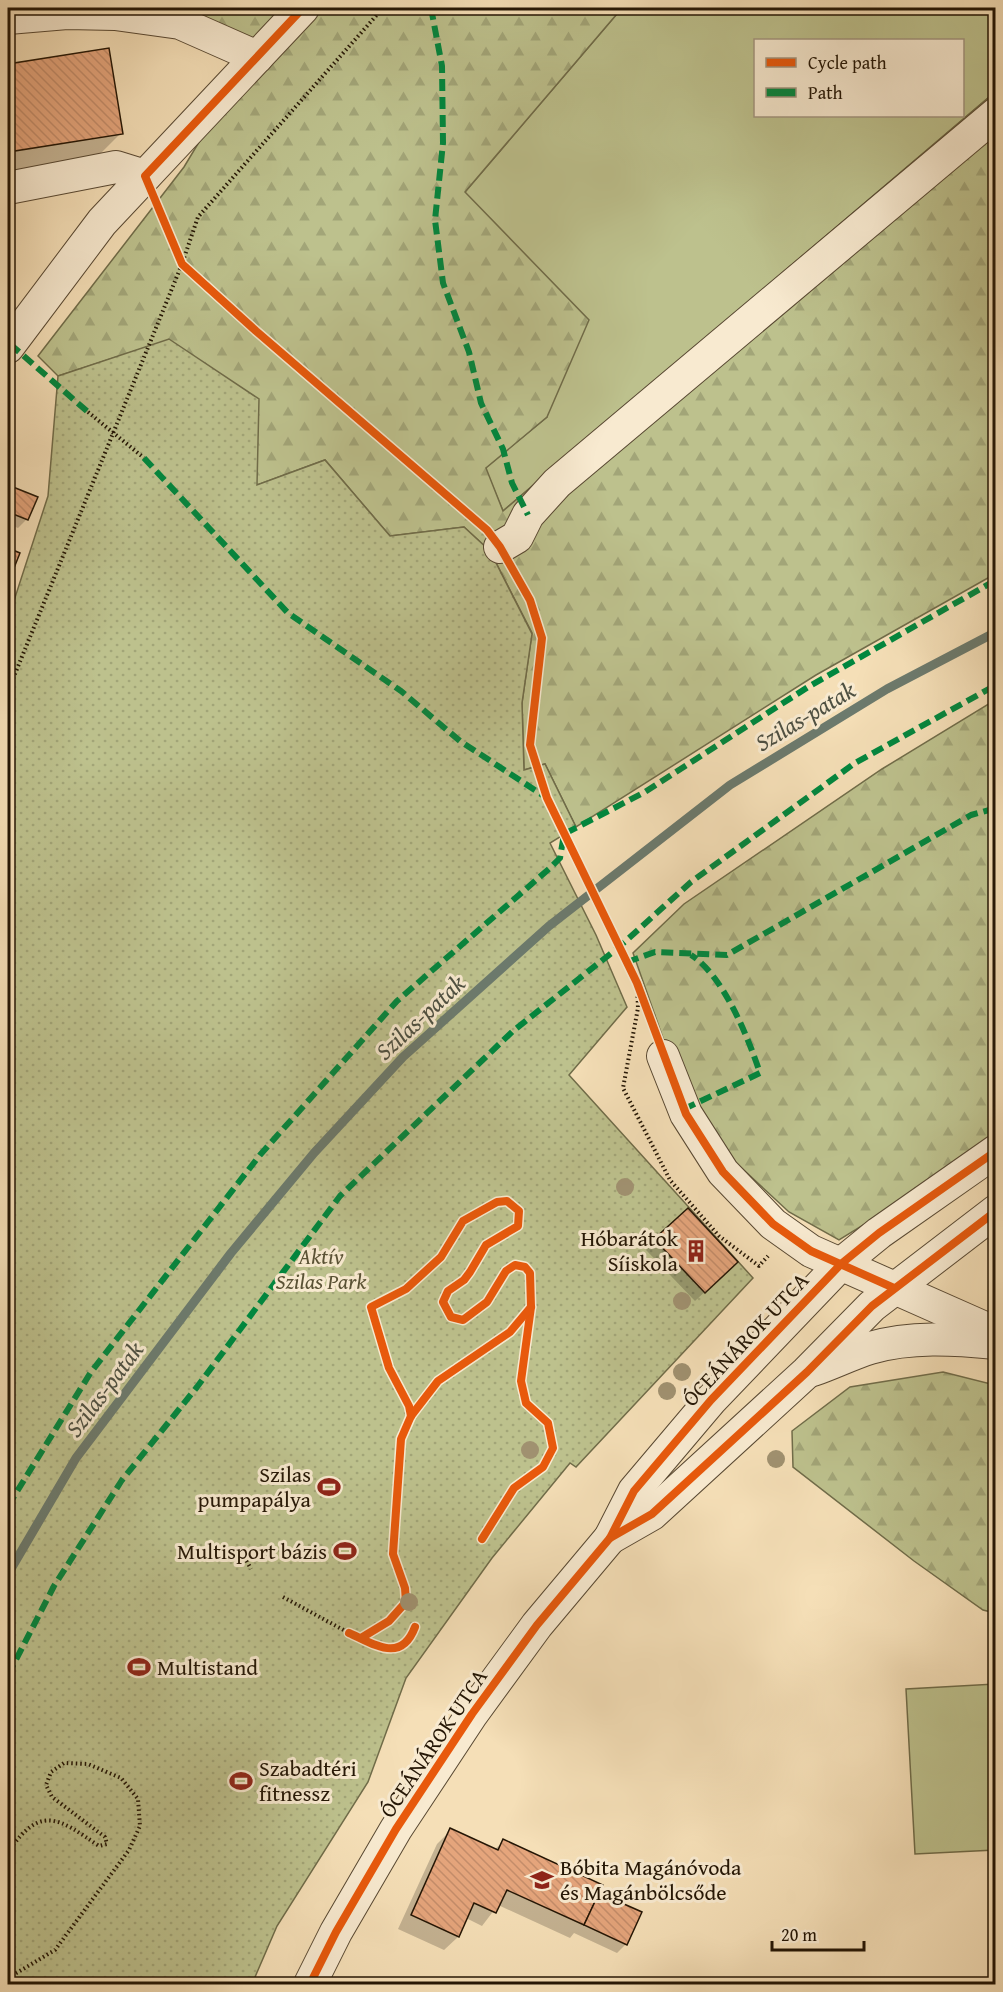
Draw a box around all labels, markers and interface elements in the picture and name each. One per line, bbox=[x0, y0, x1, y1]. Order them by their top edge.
legend bbox=[754, 39, 964, 117]
text: Cycle path bbox=[808, 49, 887, 76]
text: Path bbox=[808, 79, 843, 106]
water label: Szilas-patak bbox=[748, 672, 862, 760]
water label: Szilas-patak bbox=[367, 966, 473, 1068]
place label: Hóbarátok Síiskola bbox=[581, 1222, 679, 1279]
building icon: Hóbarátok Síiskola bbox=[683, 1238, 709, 1264]
park label: Aktív Szilas Park bbox=[276, 1240, 367, 1297]
street label: ÓCEÁNÁROK UTCA bbox=[674, 1264, 816, 1413]
water label: Szilas-patak bbox=[56, 1334, 152, 1444]
place label: Szilas pumpapálya bbox=[198, 1458, 312, 1515]
sports icon: Szilas pumpapálya bbox=[316, 1474, 342, 1500]
place label: Multisport bázis bbox=[177, 1535, 327, 1567]
sports icon: Multisport bázis bbox=[332, 1538, 358, 1564]
place label: Multistand bbox=[157, 1651, 258, 1683]
sports icon: Multistand bbox=[126, 1654, 152, 1680]
street label: ÓCEÁNÁROK UTCA bbox=[371, 1662, 495, 1824]
place label: Szabadtéri fitnessz bbox=[259, 1752, 357, 1809]
sports icon: Szabadtéri fitnessz bbox=[228, 1768, 254, 1794]
place label: Bóbita Magánóvoda és Magánbölcsőde bbox=[560, 1851, 742, 1908]
school or university icon: Bóbita Magánóvoda és Magánbölcsőde bbox=[529, 1867, 555, 1893]
scale bar bbox=[772, 1914, 864, 1952]
text: 20 m bbox=[781, 1921, 817, 1948]

